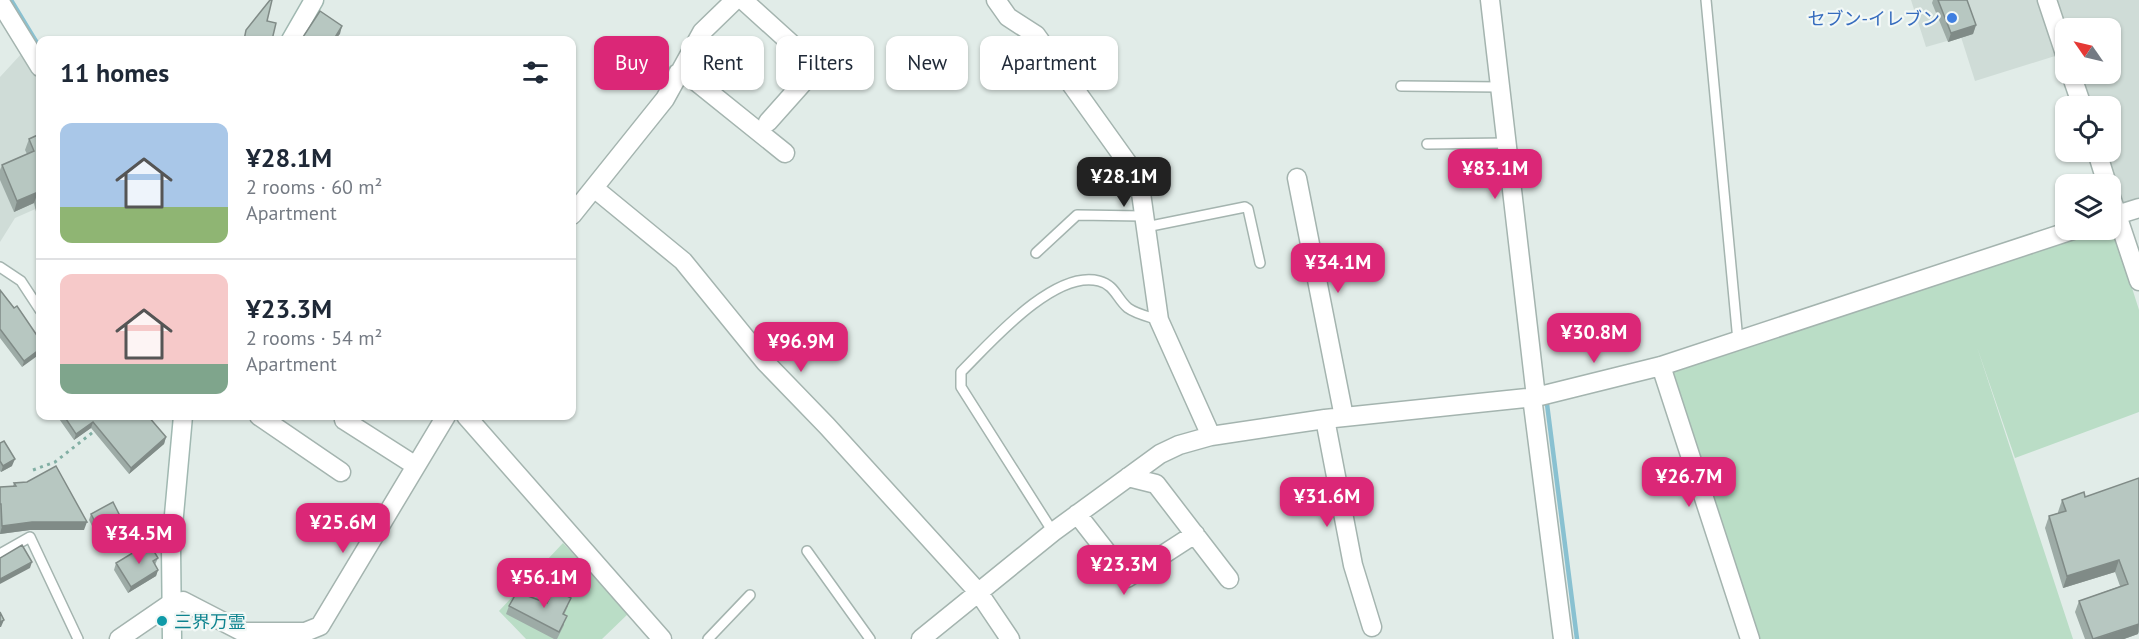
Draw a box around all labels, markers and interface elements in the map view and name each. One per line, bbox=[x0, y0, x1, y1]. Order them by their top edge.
place label: セブン-イレブン bbox=[1808, 7, 1940, 30]
marker: セブン-イレブン bbox=[1945, 11, 1959, 25]
north arrow bbox=[2055, 18, 2121, 84]
map controls bbox=[2055, 18, 2121, 240]
chip: Buy bbox=[594, 36, 669, 90]
chip: Rent bbox=[681, 36, 764, 90]
chip: Filters bbox=[776, 36, 874, 90]
chip: New bbox=[886, 36, 968, 90]
chip: Apartment bbox=[980, 36, 1118, 90]
text: 11 homes bbox=[60, 56, 169, 89]
icon: filters bbox=[519, 56, 552, 89]
button: locate bbox=[2055, 96, 2121, 162]
text: ¥28.1M bbox=[246, 141, 332, 174]
icon: home bbox=[108, 147, 180, 219]
pin: ¥83.1M bbox=[1446, 149, 1544, 200]
text: ¥83.1M bbox=[1462, 155, 1528, 181]
pin: ¥28.1M bbox=[1075, 157, 1173, 208]
text: ¥28.1M bbox=[1091, 163, 1157, 189]
text: 2 rooms · 60 m² bbox=[246, 174, 382, 200]
button: layers bbox=[2055, 174, 2121, 240]
text: Apartment bbox=[246, 200, 337, 226]
pin: ¥34.1M bbox=[1289, 243, 1387, 294]
text: ¥34.1M bbox=[1305, 249, 1371, 275]
text: ¥23.3M bbox=[246, 292, 332, 325]
icon: home bbox=[108, 298, 180, 370]
pin: ¥30.8M bbox=[1545, 313, 1643, 364]
text: ¥30.8M bbox=[1561, 319, 1627, 345]
pin: ¥96.9M bbox=[752, 322, 850, 373]
text: 2 rooms · 54 m² bbox=[246, 325, 382, 351]
text: ¥96.9M bbox=[768, 328, 834, 354]
text: Apartment bbox=[246, 351, 337, 377]
pin: ¥26.7M bbox=[1640, 457, 1738, 508]
text: ¥26.7M bbox=[1656, 463, 1722, 489]
pin: ¥31.6M bbox=[1278, 477, 1376, 528]
text: ¥31.6M bbox=[1294, 483, 1360, 509]
pin: ¥25.6M bbox=[294, 503, 392, 554]
text: ¥25.6M bbox=[310, 509, 376, 535]
pin: ¥34.5M bbox=[90, 514, 188, 565]
text: ¥34.5M bbox=[106, 520, 172, 546]
pin: ¥23.3M bbox=[1075, 545, 1173, 596]
text: ¥23.3M bbox=[1091, 551, 1157, 577]
pin: ¥56.1M bbox=[495, 558, 593, 609]
text: ¥56.1M bbox=[511, 564, 577, 590]
place label: 三界万霊 bbox=[174, 610, 246, 633]
marker: 三界万霊 bbox=[155, 614, 169, 628]

